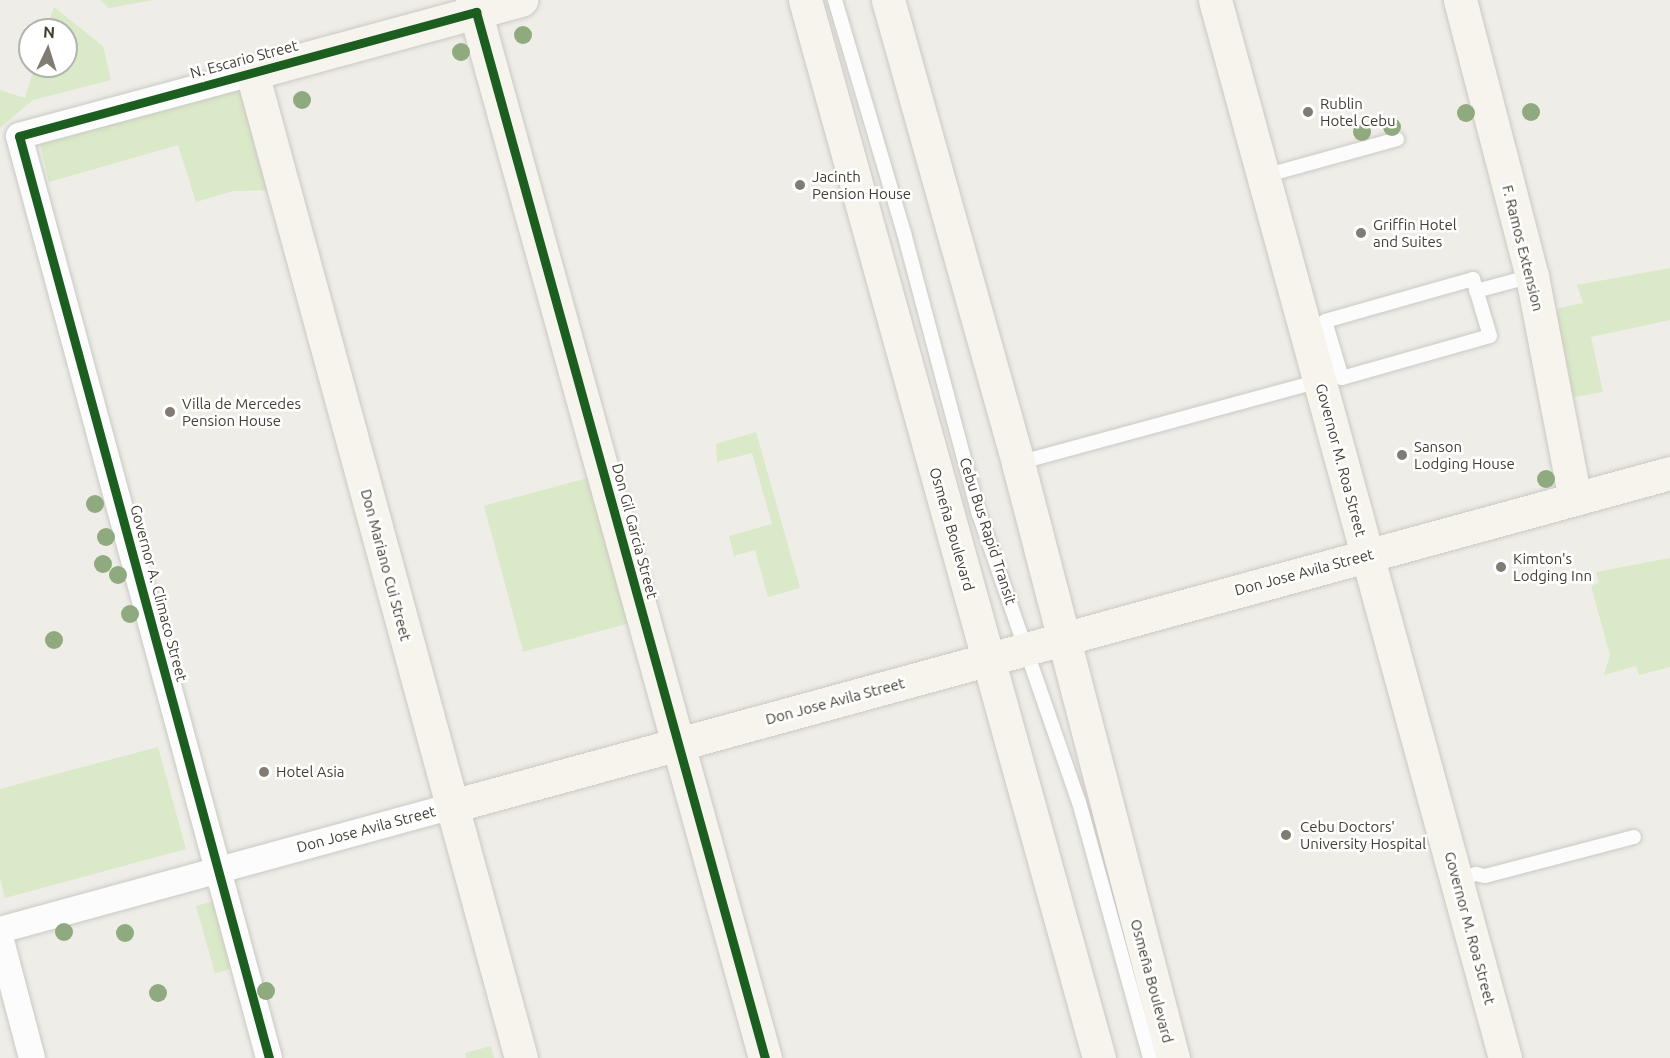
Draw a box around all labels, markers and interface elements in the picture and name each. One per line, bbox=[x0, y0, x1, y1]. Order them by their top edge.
north arrow bbox=[18, 18, 78, 78]
text: N bbox=[43, 23, 56, 41]
street label: N. Escario Street bbox=[188, 36, 300, 82]
place label: Rublin Hotel Cebu bbox=[1320, 94, 1396, 129]
marker: Rublin Hotel Cebu bbox=[1301, 105, 1315, 119]
place label: Jacinth Pension House bbox=[812, 167, 911, 202]
marker: Jacinth Pension House bbox=[793, 178, 807, 192]
street label: F. Ramos Extension bbox=[1499, 183, 1547, 313]
place label: Griffin Hotel and Suites bbox=[1373, 215, 1457, 250]
marker: Griffin Hotel and Suites bbox=[1354, 226, 1368, 240]
street label: Governor M. Roa Street bbox=[1312, 382, 1370, 538]
place label: Villa de Mercedes Pension House bbox=[182, 394, 301, 429]
marker: Villa de Mercedes Pension House bbox=[163, 405, 177, 419]
place label: Sanson Lodging House bbox=[1414, 437, 1515, 472]
marker: Sanson Lodging House bbox=[1395, 448, 1409, 462]
street label: Cebu Bus Rapid Transit bbox=[956, 455, 1020, 607]
street label: Don Gil Garcia Street bbox=[608, 461, 662, 601]
street label: Osmeña Boulevard bbox=[926, 465, 978, 593]
street label: Don Mariano Cui Street bbox=[357, 487, 415, 643]
street label: Governor A. Climaco Street bbox=[127, 503, 191, 683]
street label: Don Jose Avila Street bbox=[1232, 545, 1376, 599]
place label: Kimton's Lodging Inn bbox=[1513, 549, 1592, 584]
marker: Kimton's Lodging Inn bbox=[1494, 560, 1508, 574]
street label: Don Jose Avila Street bbox=[763, 674, 907, 728]
place label: Hotel Asia bbox=[276, 763, 345, 781]
marker: Hotel Asia bbox=[257, 765, 271, 779]
street label: Don Jose Avila Street bbox=[294, 802, 438, 856]
place label: Cebu Doctors' University Hospital bbox=[1300, 817, 1426, 852]
marker: Cebu Doctors' University Hospital bbox=[1277, 826, 1295, 844]
street label: Governor M. Roa Street bbox=[1441, 850, 1499, 1006]
street label: Osmeña Boulevard bbox=[1127, 917, 1177, 1045]

